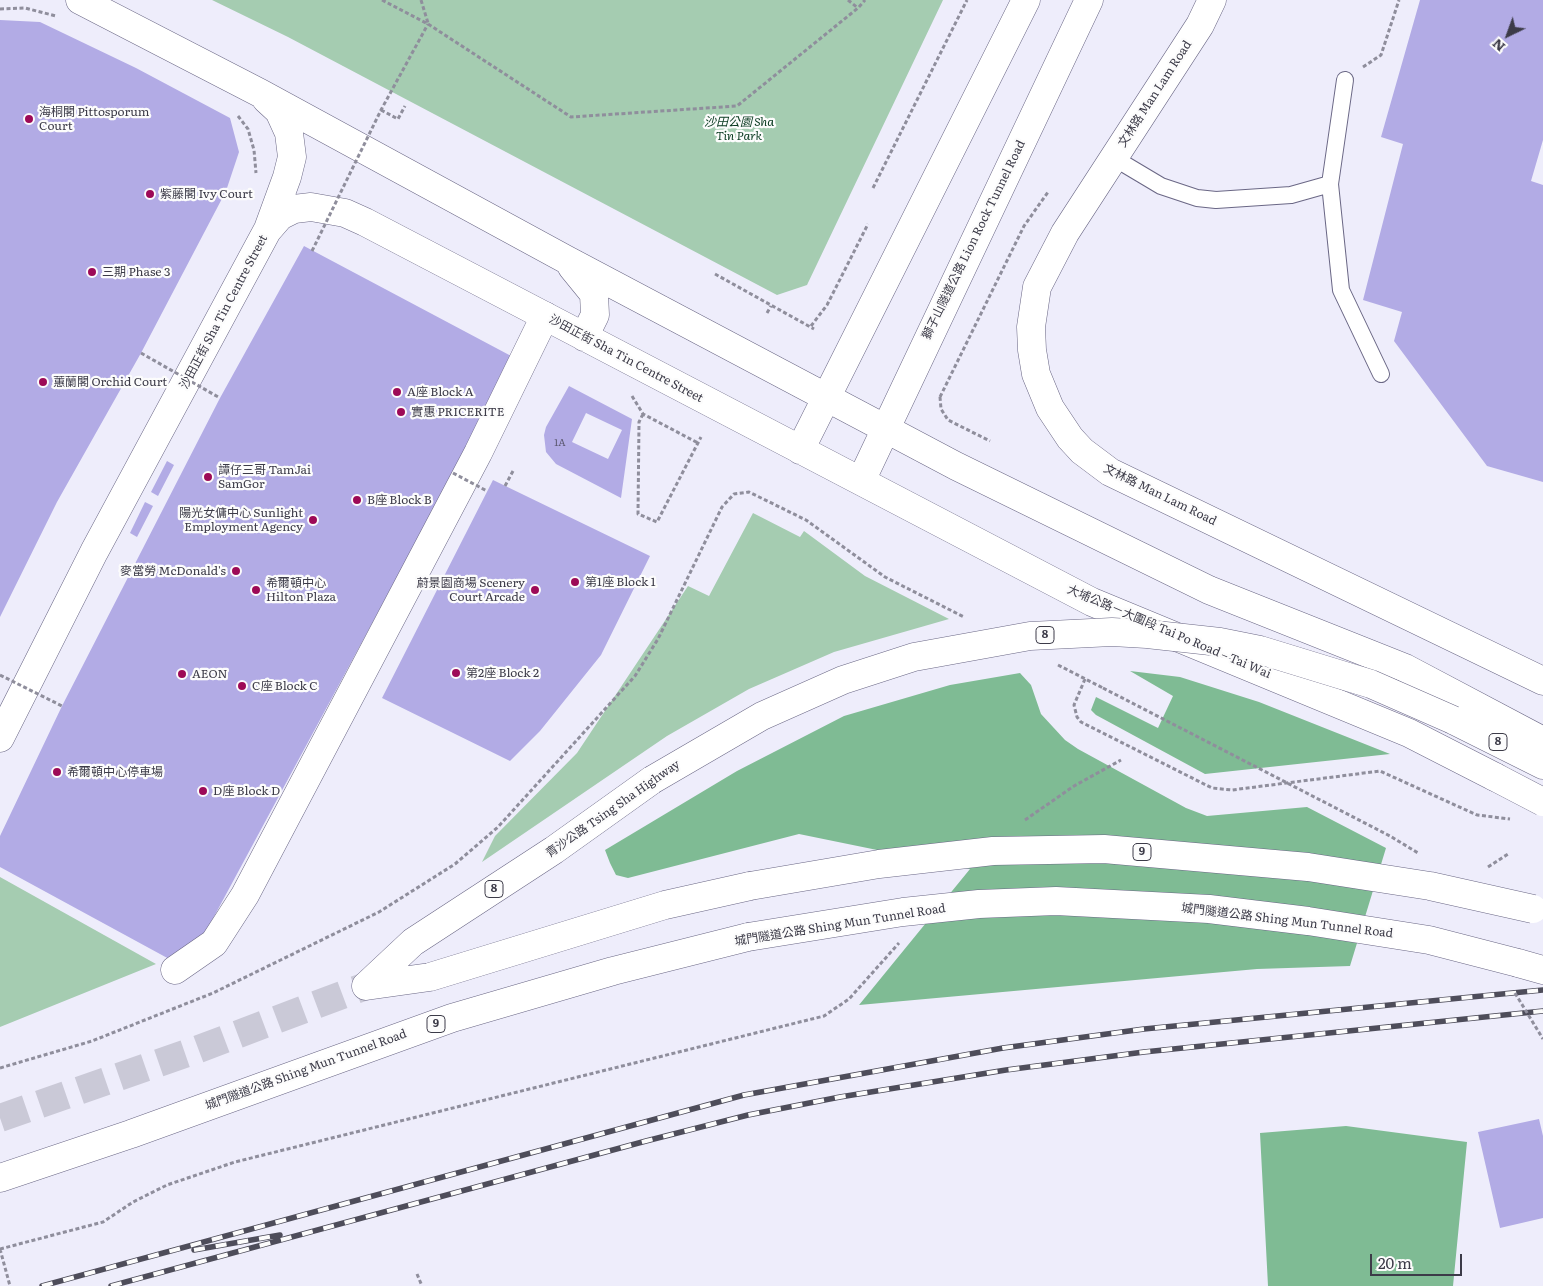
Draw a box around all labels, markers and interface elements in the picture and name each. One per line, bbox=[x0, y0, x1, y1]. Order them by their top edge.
north arrow bbox=[1483, 10, 1533, 60]
text: N bbox=[1487, 35, 1509, 58]
street label: 文林路 Man Lam Road bbox=[1115, 38, 1195, 150]
place label: 海桐閣 Pittosporum Court bbox=[39, 105, 149, 133]
marker: 海桐閣 Pittosporum Court bbox=[23, 113, 35, 125]
park label: 沙田公園 Sha Tin Park bbox=[704, 115, 774, 143]
street label: 獅子山隧道公路 Lion Rock Tunnel Road bbox=[919, 138, 1029, 342]
place label: 紫藤閣 Ivy Court bbox=[160, 187, 253, 201]
marker: 紫藤閣 Ivy Court bbox=[144, 188, 156, 200]
street label: 沙田正街 Sha Tin Centre Street bbox=[177, 232, 271, 392]
place label: 三期 Phase 3 bbox=[102, 265, 170, 279]
marker: 三期 Phase 3 bbox=[86, 266, 98, 278]
street label: 沙田正街 Sha Tin Centre Street bbox=[546, 312, 706, 406]
place label: 蕙蘭閣 Orchid Court bbox=[53, 375, 167, 389]
marker: 蕙蘭閣 Orchid Court bbox=[37, 376, 49, 388]
place label: A座 Block A bbox=[407, 385, 474, 399]
marker: A座 Block A bbox=[391, 386, 403, 398]
place label: 實惠 PRICERITE bbox=[411, 405, 504, 419]
marker: 實惠 PRICERITE bbox=[395, 406, 407, 418]
house number: 1A bbox=[554, 437, 566, 449]
street label: 文林路 Man Lam Road bbox=[1101, 461, 1219, 529]
place label: 譚仔三哥 TamJai SamGor bbox=[218, 463, 311, 491]
marker: 譚仔三哥 TamJai SamGor bbox=[202, 471, 214, 483]
place label: B座 Block B bbox=[367, 493, 432, 507]
marker: B座 Block B bbox=[351, 494, 363, 506]
place label: 陽光女傭中心 Sunlight Employment Agency bbox=[179, 506, 303, 534]
marker: 陽光女傭中心 Sunlight Employment Agency bbox=[307, 514, 319, 526]
place label: 麥當勞 McDonald's bbox=[120, 564, 226, 578]
marker: 麥當勞 McDonald's bbox=[230, 565, 242, 577]
place label: 第1座 Block 1 bbox=[585, 575, 656, 589]
place label: 希爾頓中心 Hilton Plaza bbox=[266, 576, 336, 604]
place label: 蔚景園商場 Scenery Court Arcade bbox=[417, 576, 525, 604]
marker: 第1座 Block 1 bbox=[569, 576, 581, 588]
street label: 大埔公路－大圍段 Tai Po Road – Tai Wai bbox=[1065, 582, 1273, 682]
marker: 希爾頓中心 Hilton Plaza bbox=[250, 584, 262, 596]
marker: 蔚景園商場 Scenery Court Arcade bbox=[529, 584, 541, 596]
road number: 8 bbox=[1036, 626, 1054, 644]
place label: 第2座 Block 2 bbox=[466, 666, 539, 680]
place label: AEON bbox=[192, 667, 228, 681]
marker: 第2座 Block 2 bbox=[450, 667, 462, 679]
marker: AEON bbox=[176, 668, 188, 680]
place label: C座 Block C bbox=[252, 679, 318, 693]
marker: C座 Block C bbox=[236, 680, 248, 692]
road number: 8 bbox=[1489, 734, 1507, 750]
street label: 青沙公路 Tsing Sha Highway bbox=[543, 757, 683, 861]
place label: 希爾頓中心停車場 bbox=[67, 765, 163, 779]
marker: 希爾頓中心停車場 bbox=[51, 766, 63, 778]
place label: D座 Block D bbox=[213, 784, 280, 798]
marker: D座 Block D bbox=[197, 785, 209, 797]
road number: 9 bbox=[1133, 844, 1151, 860]
road number: 8 bbox=[485, 881, 503, 898]
street label: 城門隧道公路 Shing Mun Tunnel Road bbox=[733, 901, 947, 949]
street label: 城門隧道公路 Shing Mun Tunnel Road bbox=[1180, 901, 1394, 941]
road number: 9 bbox=[427, 1016, 445, 1032]
street label: 城門隧道公路 Shing Mun Tunnel Road bbox=[203, 1027, 409, 1113]
scale bar bbox=[1373, 1244, 1466, 1276]
text: 20 m bbox=[1378, 1251, 1412, 1274]

